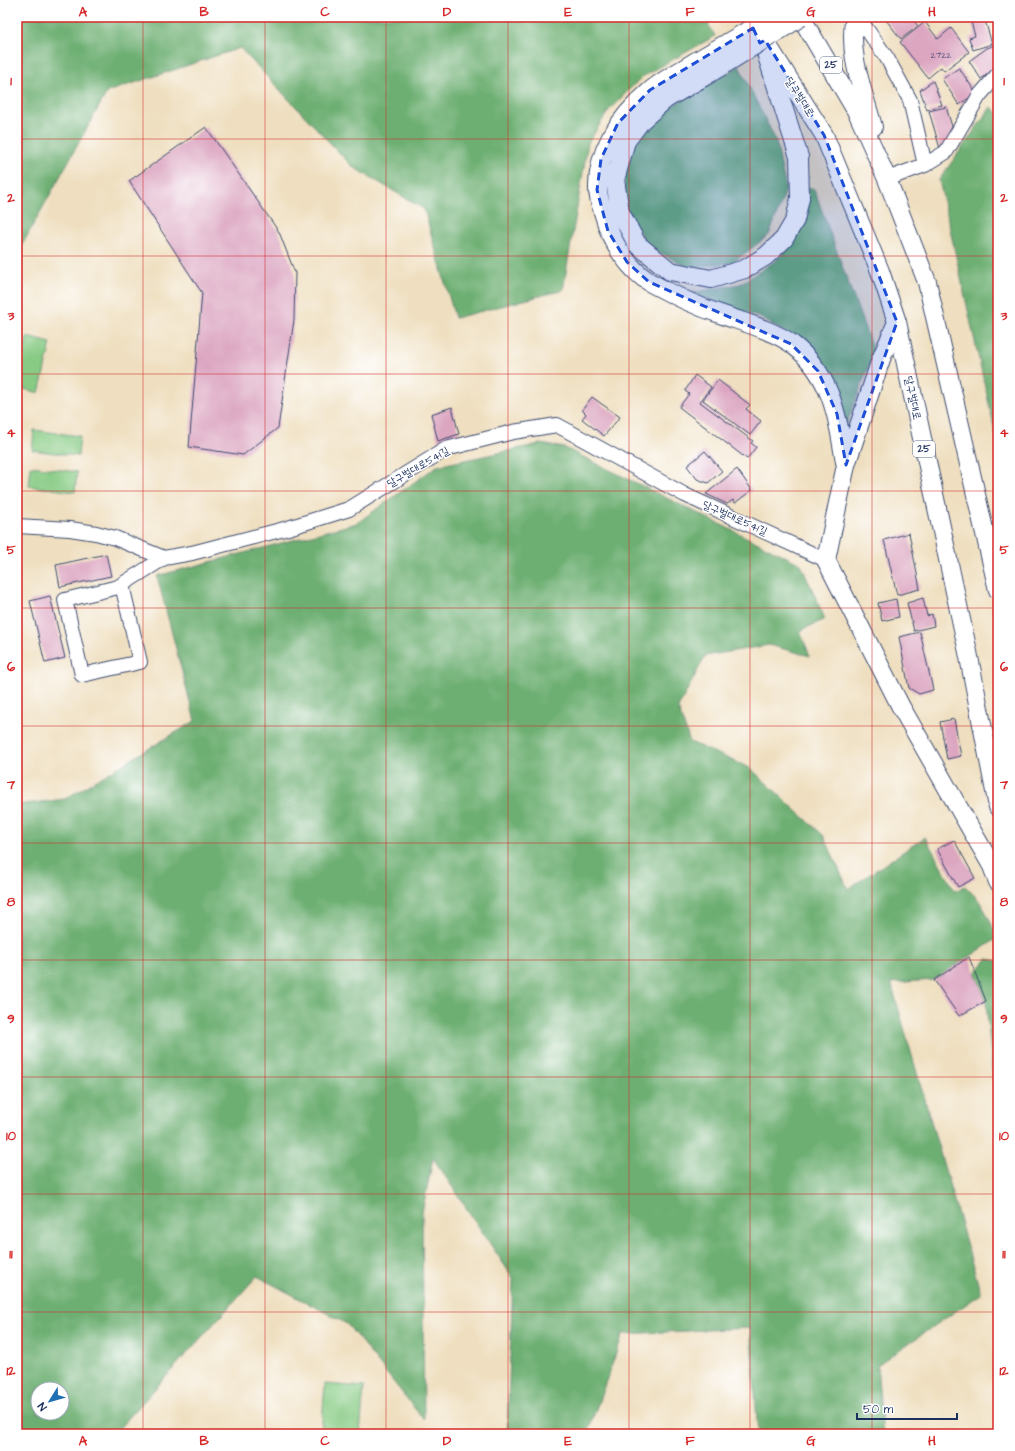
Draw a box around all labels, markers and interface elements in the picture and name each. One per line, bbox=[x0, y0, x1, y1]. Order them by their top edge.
text: A bbox=[79, 3, 88, 21]
text: B bbox=[199, 3, 209, 21]
text: C bbox=[320, 3, 330, 21]
text: D bbox=[443, 3, 452, 21]
text: E bbox=[564, 3, 572, 21]
text: F bbox=[685, 3, 695, 21]
text: G bbox=[806, 3, 816, 21]
text: H bbox=[928, 3, 936, 21]
house number: 2722 bbox=[931, 49, 952, 62]
road number: 25 bbox=[820, 57, 842, 73]
text: 1 bbox=[10, 72, 12, 90]
text: 1 bbox=[1003, 72, 1005, 90]
street label: 달구벌대로 bbox=[782, 74, 818, 120]
text: 2 bbox=[6, 189, 15, 207]
text: 2 bbox=[999, 189, 1008, 207]
text: 3 bbox=[7, 307, 15, 325]
text: 3 bbox=[1000, 307, 1008, 325]
street label: 달구벌대로 bbox=[901, 375, 925, 421]
text: 4 bbox=[7, 424, 16, 442]
text: 4 bbox=[1000, 424, 1009, 442]
road number: 25 bbox=[913, 441, 935, 457]
street label: 달구벌대로541길 bbox=[384, 443, 452, 491]
street label: 달구벌대로541길 bbox=[700, 497, 770, 539]
text: 5 bbox=[6, 541, 16, 559]
text: 5 bbox=[999, 541, 1009, 559]
text: 6 bbox=[7, 658, 16, 676]
text: 6 bbox=[1000, 658, 1009, 676]
text: 7 bbox=[6, 776, 16, 794]
text: 7 bbox=[999, 776, 1009, 794]
text: 8 bbox=[7, 893, 16, 911]
text: 8 bbox=[1000, 893, 1009, 911]
text: 9 bbox=[7, 1010, 15, 1028]
text: 9 bbox=[1000, 1010, 1008, 1028]
text: 10 bbox=[6, 1127, 17, 1145]
text: 10 bbox=[999, 1127, 1010, 1145]
text: 11 bbox=[9, 1245, 13, 1263]
text: 11 bbox=[1002, 1245, 1006, 1263]
text: 12 bbox=[6, 1362, 16, 1380]
text: 12 bbox=[999, 1362, 1009, 1380]
north arrow bbox=[30, 1381, 70, 1421]
scale bar bbox=[857, 1395, 957, 1421]
text: N bbox=[34, 1399, 50, 1414]
text: 50 m bbox=[863, 1401, 894, 1418]
text: A bbox=[79, 1432, 88, 1450]
text: B bbox=[199, 1432, 209, 1450]
text: C bbox=[320, 1432, 330, 1450]
text: D bbox=[443, 1432, 452, 1450]
text: E bbox=[564, 1432, 572, 1450]
text: F bbox=[685, 1432, 695, 1450]
text: G bbox=[806, 1432, 816, 1450]
text: H bbox=[928, 1432, 936, 1450]

